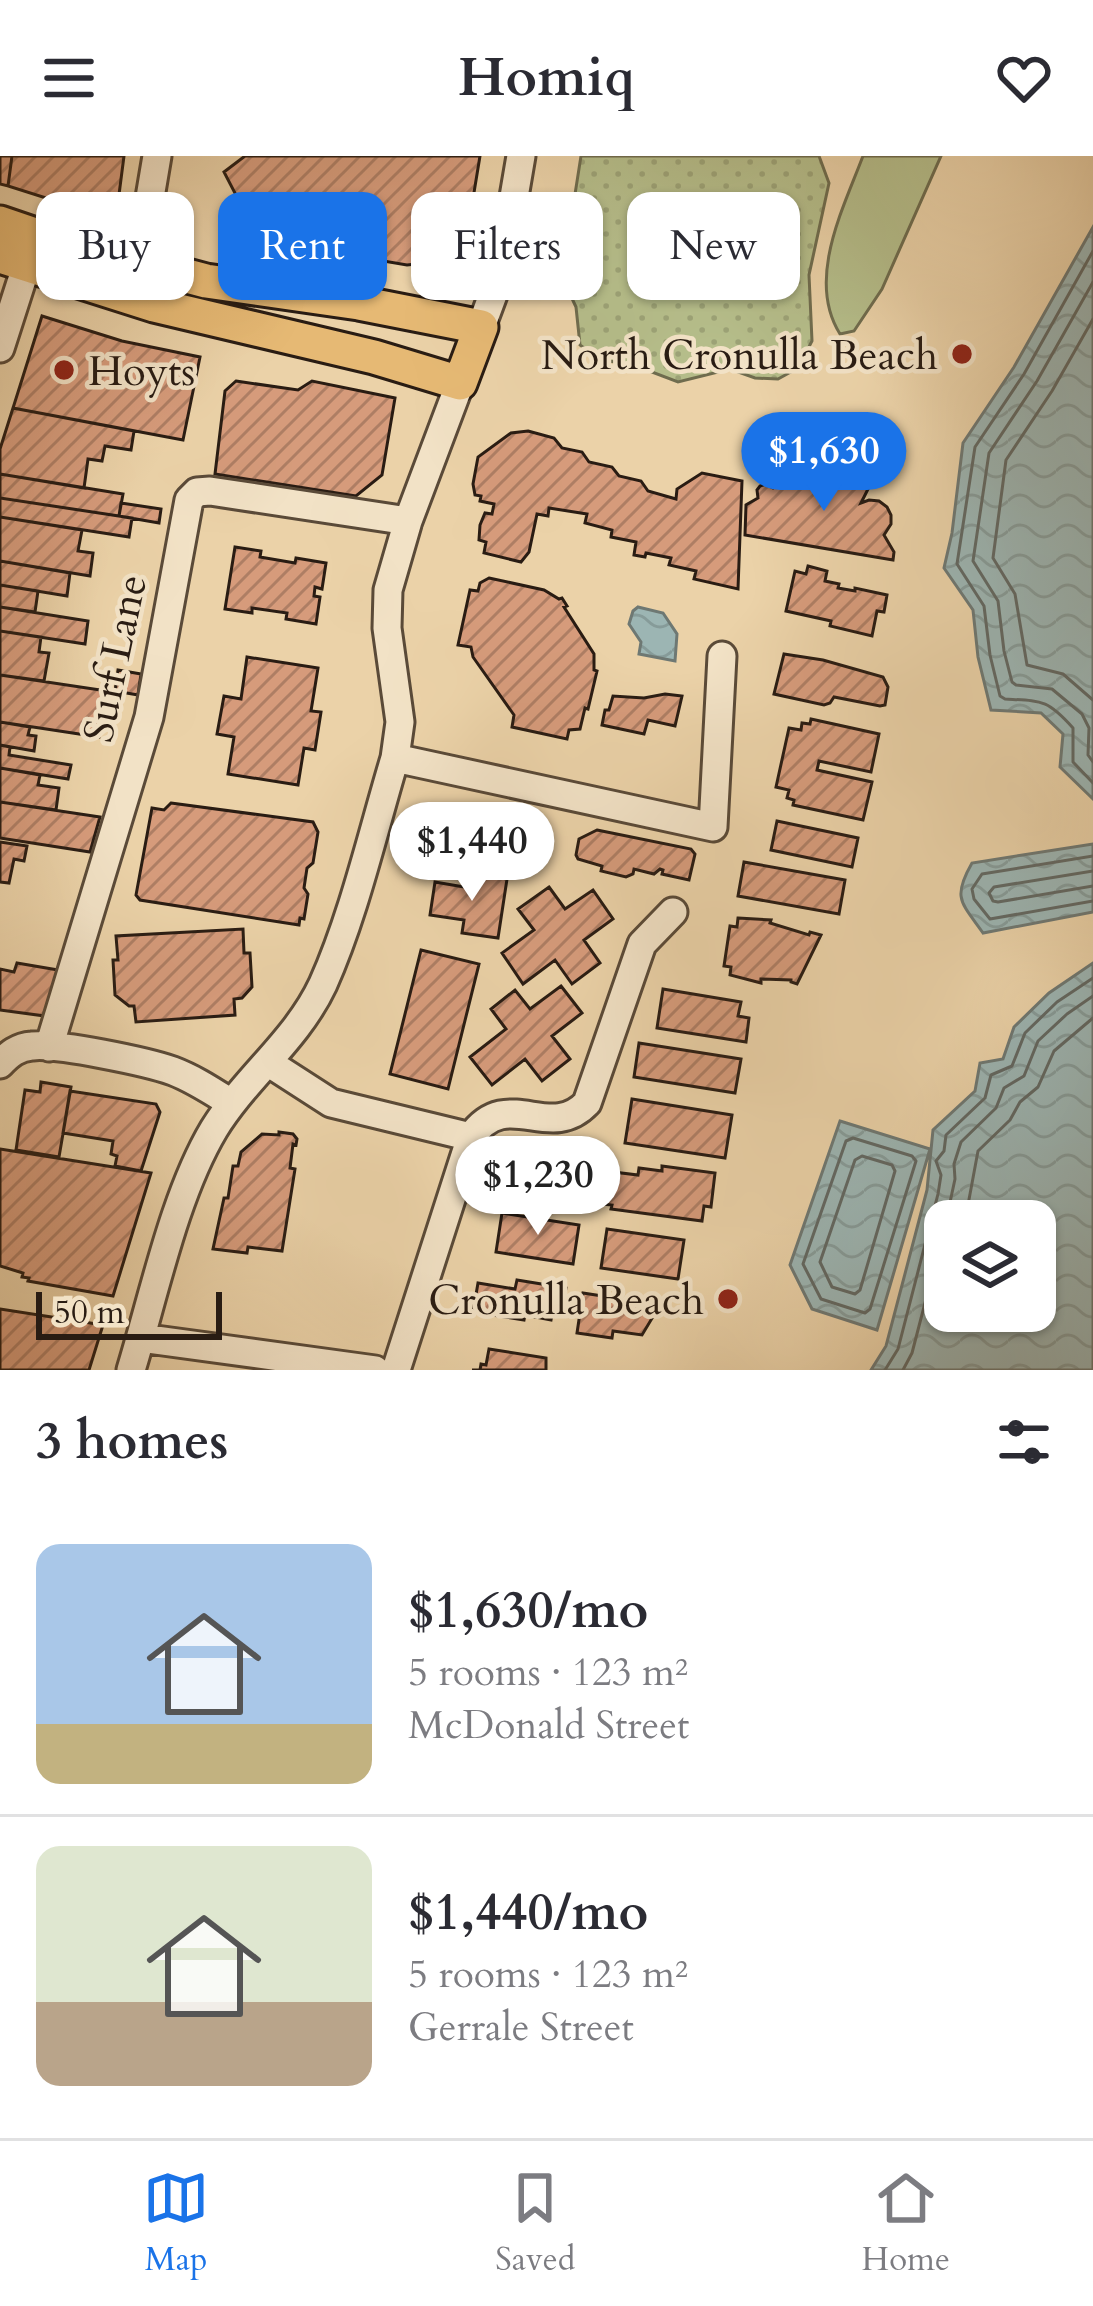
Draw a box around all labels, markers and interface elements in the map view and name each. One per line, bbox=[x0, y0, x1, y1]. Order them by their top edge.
text: Homiq bbox=[458, 42, 635, 115]
icon: menu bbox=[36, 45, 102, 111]
icon: heart bbox=[991, 45, 1057, 111]
chip: Buy bbox=[36, 192, 194, 300]
chip: Rent bbox=[218, 192, 387, 300]
chip: Filters bbox=[411, 192, 603, 300]
chip: New bbox=[627, 192, 800, 300]
place label: North Cronulla Beach bbox=[541, 327, 938, 384]
marker: North Cronulla Beach bbox=[949, 341, 975, 367]
place label: Hoyts bbox=[88, 343, 195, 400]
marker: Hoyts bbox=[51, 357, 77, 383]
pin: $1,630 bbox=[726, 412, 922, 514]
text: $1,630 bbox=[768, 424, 880, 477]
street label: Surf Lane bbox=[70, 569, 161, 747]
pin: $1,440 bbox=[374, 802, 570, 904]
text: $1,440 bbox=[416, 814, 528, 867]
pin: $1,230 bbox=[440, 1136, 636, 1238]
text: $1,230 bbox=[482, 1148, 594, 1201]
map controls bbox=[924, 1200, 1056, 1332]
button: layers bbox=[924, 1200, 1056, 1332]
place label: Cronulla Beach bbox=[428, 1272, 704, 1329]
scale bar bbox=[36, 1286, 222, 1339]
marker: Cronulla Beach bbox=[715, 1286, 741, 1312]
text: 50 m bbox=[54, 1290, 125, 1335]
text: 3 homes bbox=[36, 1407, 228, 1477]
icon: filters bbox=[991, 1409, 1057, 1475]
text: $1,630/mo bbox=[408, 1576, 648, 1646]
icon: home bbox=[132, 1592, 276, 1736]
text: 5 rooms · 123 m² bbox=[408, 1646, 688, 1699]
text: McDonald Street bbox=[408, 1699, 689, 1752]
text: $1,440/mo bbox=[408, 1878, 648, 1948]
icon: home bbox=[132, 1894, 276, 2038]
text: 5 rooms · 123 m² bbox=[408, 1948, 688, 2001]
text: Gerrale Street bbox=[408, 2001, 634, 2054]
tab: Map bbox=[143, 2165, 209, 2282]
tab: Saved bbox=[495, 2165, 575, 2282]
tab: Home bbox=[862, 2165, 950, 2282]

